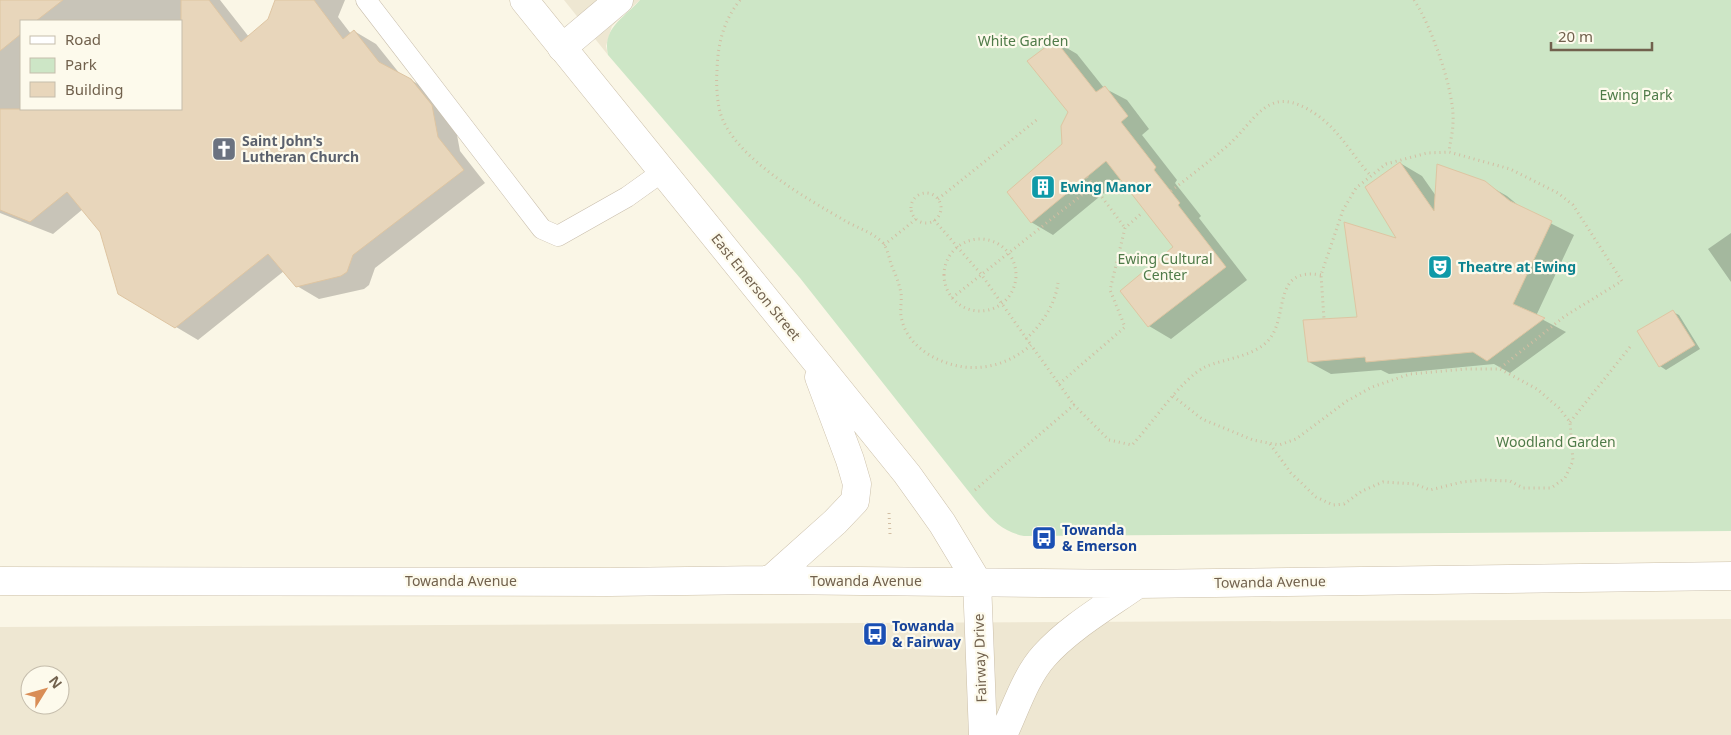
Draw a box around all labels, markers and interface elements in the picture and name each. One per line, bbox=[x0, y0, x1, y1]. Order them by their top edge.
legend bbox=[20, 20, 182, 110]
scale bar bbox=[1551, 20, 1652, 52]
text: 20 m bbox=[1558, 26, 1593, 46]
text: Road bbox=[65, 29, 101, 49]
park label: White Garden bbox=[978, 31, 1068, 50]
text: Park bbox=[65, 54, 97, 74]
text: Building bbox=[65, 79, 123, 99]
park label: Ewing Park bbox=[1600, 85, 1673, 104]
place label: Saint John's Lutheran Church bbox=[242, 131, 359, 166]
church icon: Saint John's Lutheran Church bbox=[211, 136, 237, 162]
building icon: Ewing Manor bbox=[1030, 174, 1056, 200]
place label: Ewing Manor bbox=[1060, 177, 1152, 196]
street label: East Emerson Street bbox=[707, 229, 805, 344]
park label: Ewing Cultural Center bbox=[1117, 249, 1213, 284]
theatre icon: Theatre at Ewing bbox=[1427, 254, 1453, 280]
place label: Theatre at Ewing bbox=[1458, 257, 1576, 276]
park label: Woodland Garden bbox=[1496, 432, 1616, 451]
place label: Towanda & Emerson bbox=[1062, 520, 1137, 555]
bus stop icon: Towanda & Emerson bbox=[1031, 525, 1057, 551]
street label: Towanda Avenue bbox=[405, 571, 517, 590]
street label: Towanda Avenue bbox=[810, 571, 922, 590]
street label: Towanda Avenue bbox=[1214, 571, 1326, 592]
street label: Fairway Drive bbox=[968, 613, 991, 703]
place label: Towanda & Fairway bbox=[892, 616, 961, 651]
bus stop icon: Towanda & Fairway bbox=[862, 621, 888, 647]
north arrow bbox=[20, 665, 70, 715]
text: N bbox=[45, 672, 67, 692]

